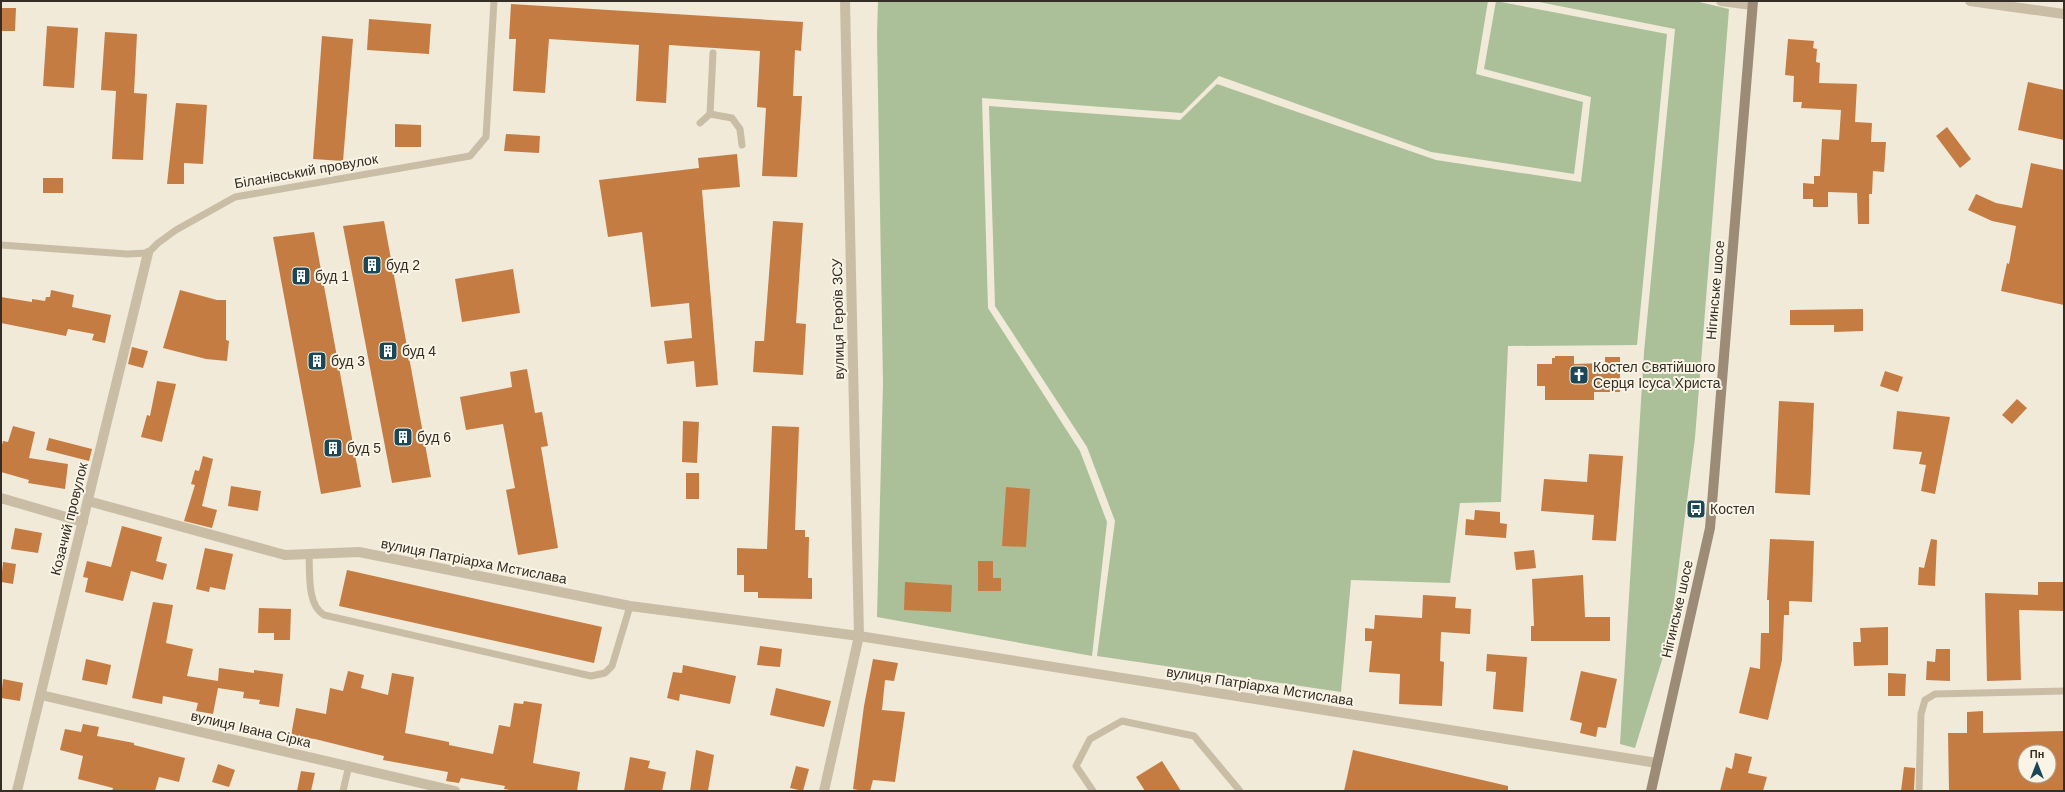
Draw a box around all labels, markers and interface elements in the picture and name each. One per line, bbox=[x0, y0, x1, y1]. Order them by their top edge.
street label: Біланівський провулок bbox=[233, 150, 380, 192]
street label: Нігинське шосе bbox=[1703, 239, 1727, 340]
building icon: буд 2 bbox=[361, 254, 383, 276]
place label: буд 2 bbox=[386, 257, 420, 273]
street label: вулиця Героїв ЗСУ bbox=[829, 258, 847, 380]
building icon: буд 1 bbox=[290, 265, 312, 287]
place label: буд 1 bbox=[315, 268, 349, 284]
building icon: буд 4 bbox=[377, 340, 399, 362]
place label: буд 4 bbox=[402, 343, 436, 359]
building icon: буд 3 bbox=[306, 350, 328, 372]
place label: буд 3 bbox=[331, 353, 365, 369]
place label: Костел Святійшого Серця Ісуса Христа bbox=[1593, 359, 1721, 391]
church icon: Костел Святійшого Серця Ісуса Христа bbox=[1568, 364, 1590, 386]
building icon: буд 6 bbox=[392, 426, 414, 448]
place label: буд 6 bbox=[417, 429, 451, 445]
building icon: буд 5 bbox=[322, 437, 344, 459]
place label: буд 5 bbox=[347, 440, 381, 456]
street label: Козачий провулок bbox=[47, 460, 91, 577]
bus stop icon: Костел bbox=[1685, 498, 1707, 520]
place label: Костел bbox=[1710, 501, 1755, 517]
street label: вулиця Патріарха Мстислава bbox=[380, 535, 569, 587]
street label: Нігинське шосе bbox=[1658, 558, 1696, 659]
street label: вулиця Патріарха Мстислава bbox=[1165, 663, 1355, 709]
street label: вулиця Івана Сірка bbox=[189, 707, 313, 751]
north arrow bbox=[2017, 744, 2057, 784]
text: Пн bbox=[2030, 748, 2044, 760]

